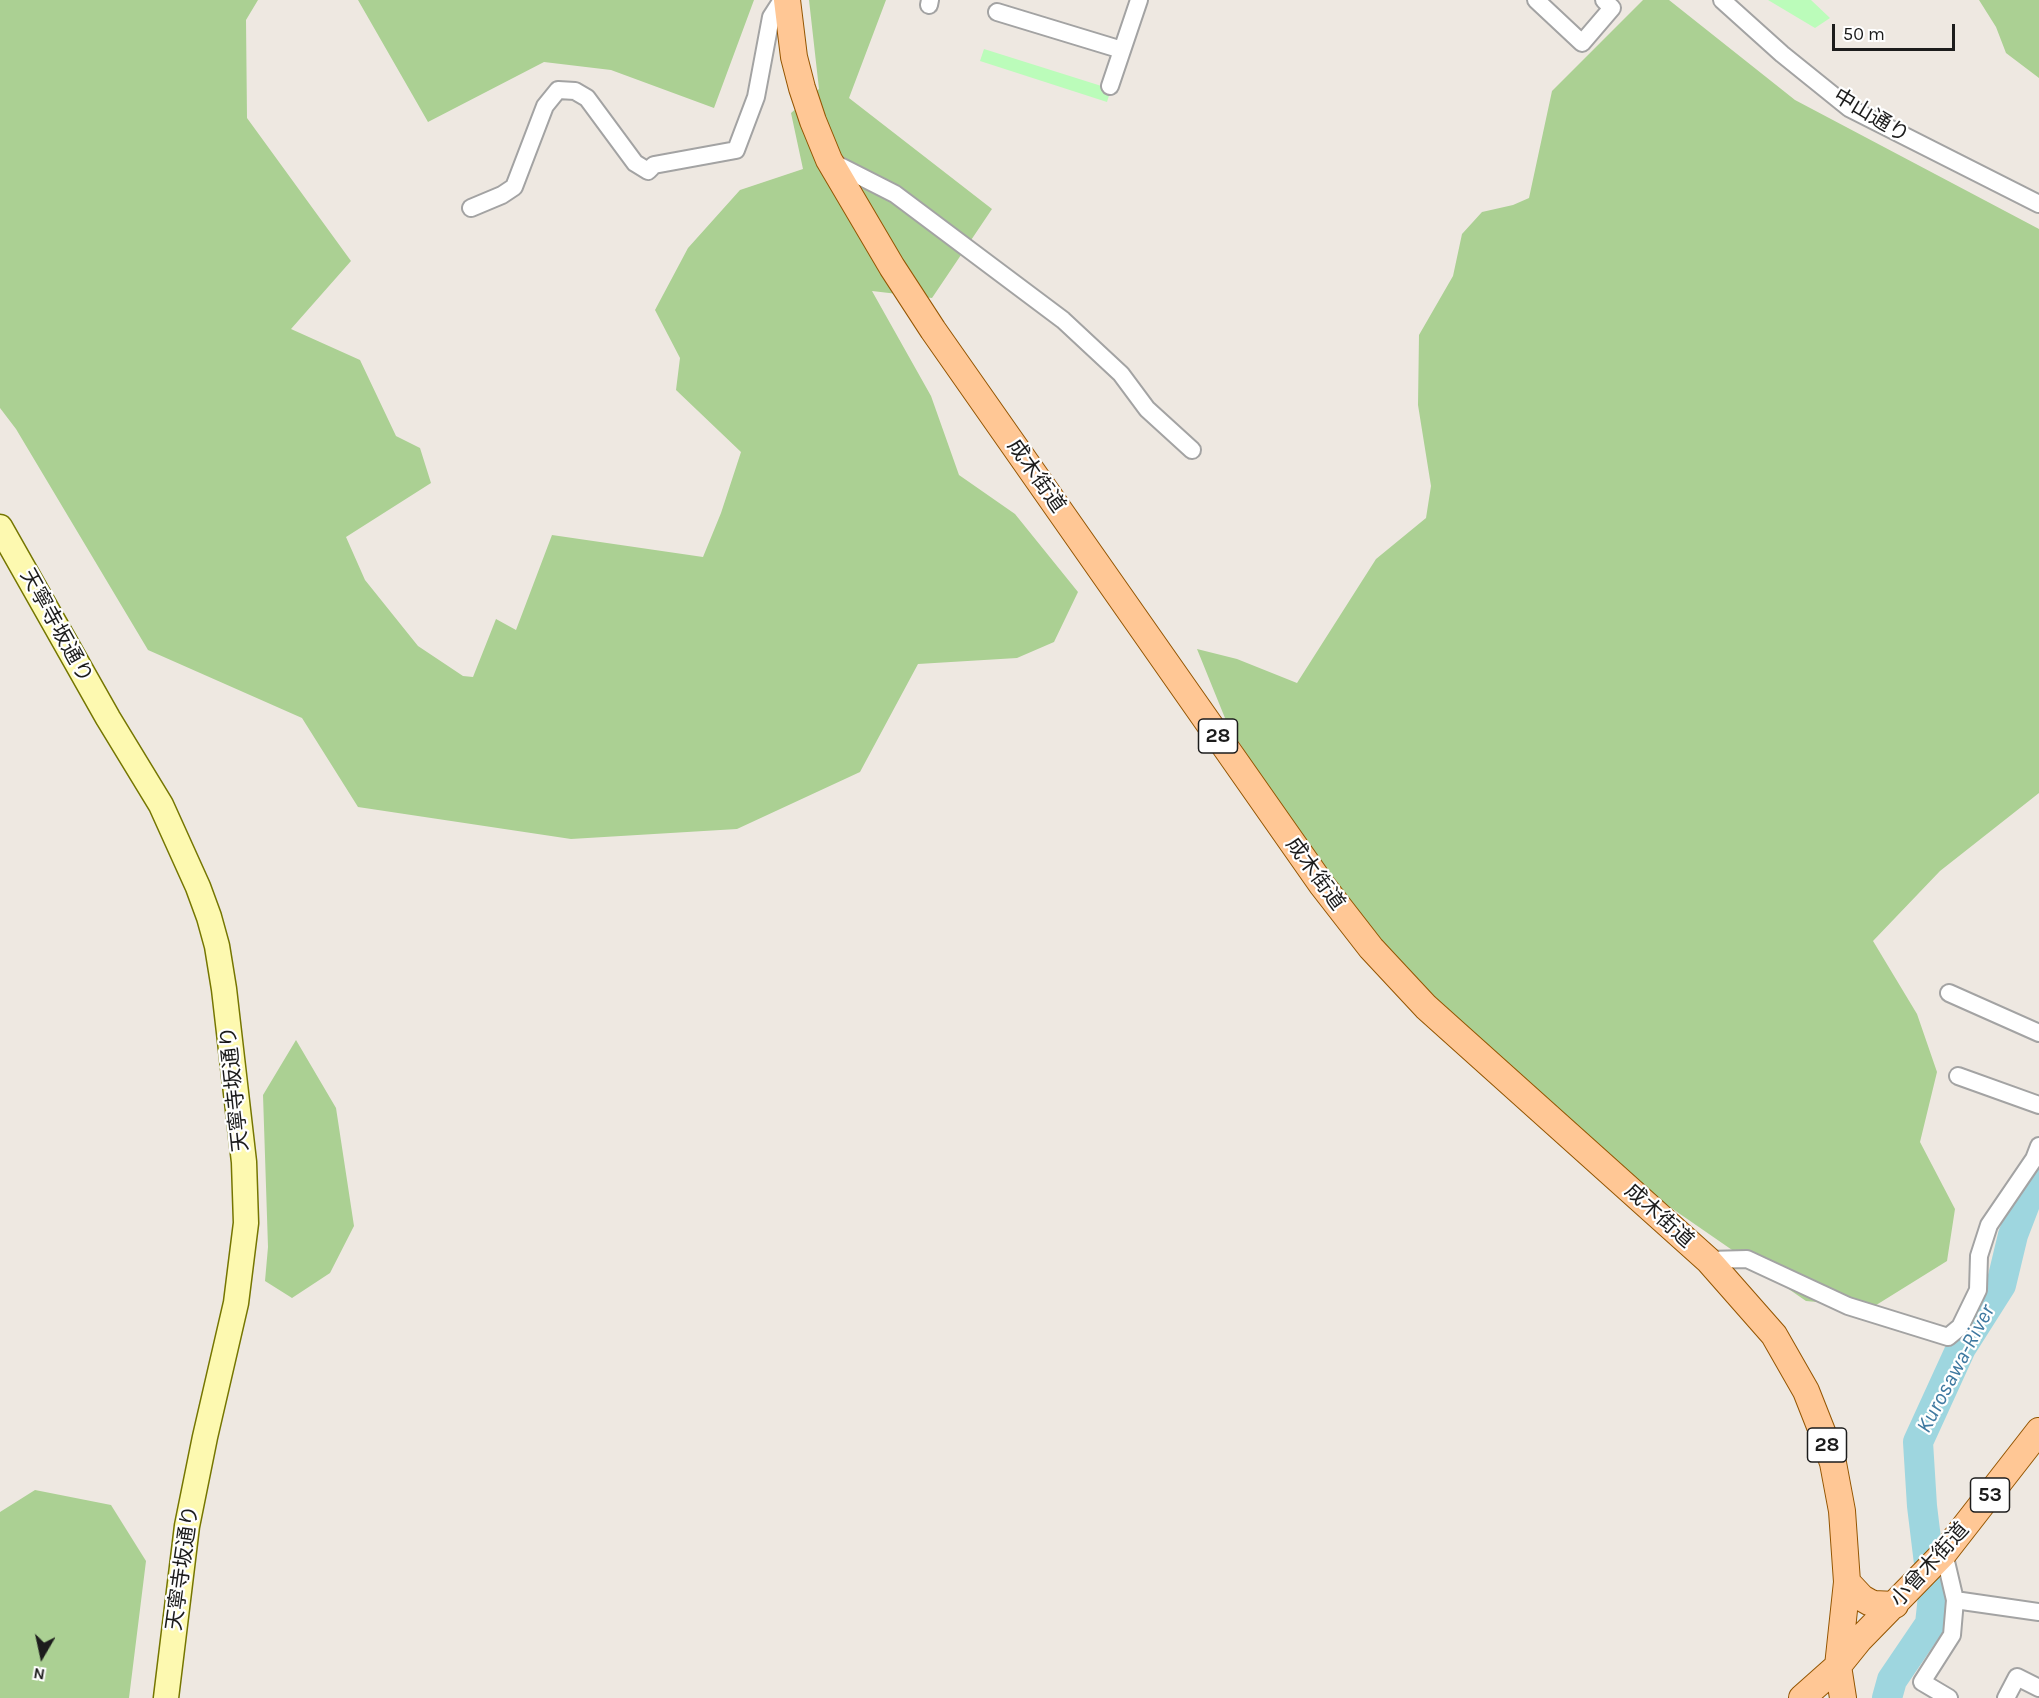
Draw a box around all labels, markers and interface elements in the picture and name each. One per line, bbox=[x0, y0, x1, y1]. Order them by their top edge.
scale bar bbox=[1835, 12, 1958, 50]
text: 50 m bbox=[1843, 23, 1885, 45]
street label: 中山通り bbox=[1829, 84, 1913, 148]
street label: 成木街道 bbox=[1002, 434, 1070, 518]
street label: 天寧寺坂通り bbox=[14, 565, 98, 687]
road number: 28 bbox=[1198, 719, 1238, 753]
street label: 成木街道 bbox=[1280, 833, 1350, 915]
street label: 天寧寺坂通り bbox=[216, 1025, 254, 1153]
street label: 成木街道 bbox=[1619, 1179, 1699, 1253]
water label: Kurosawa-River bbox=[1911, 1300, 2001, 1438]
road number: 28 bbox=[1808, 1428, 1846, 1462]
road number: 53 bbox=[1970, 1478, 2010, 1512]
street label: 天寧寺坂通り bbox=[162, 1504, 204, 1632]
street label: 小曾木街道 bbox=[1886, 1518, 1974, 1612]
north arrow bbox=[12, 1626, 72, 1686]
text: N bbox=[32, 1664, 46, 1685]

